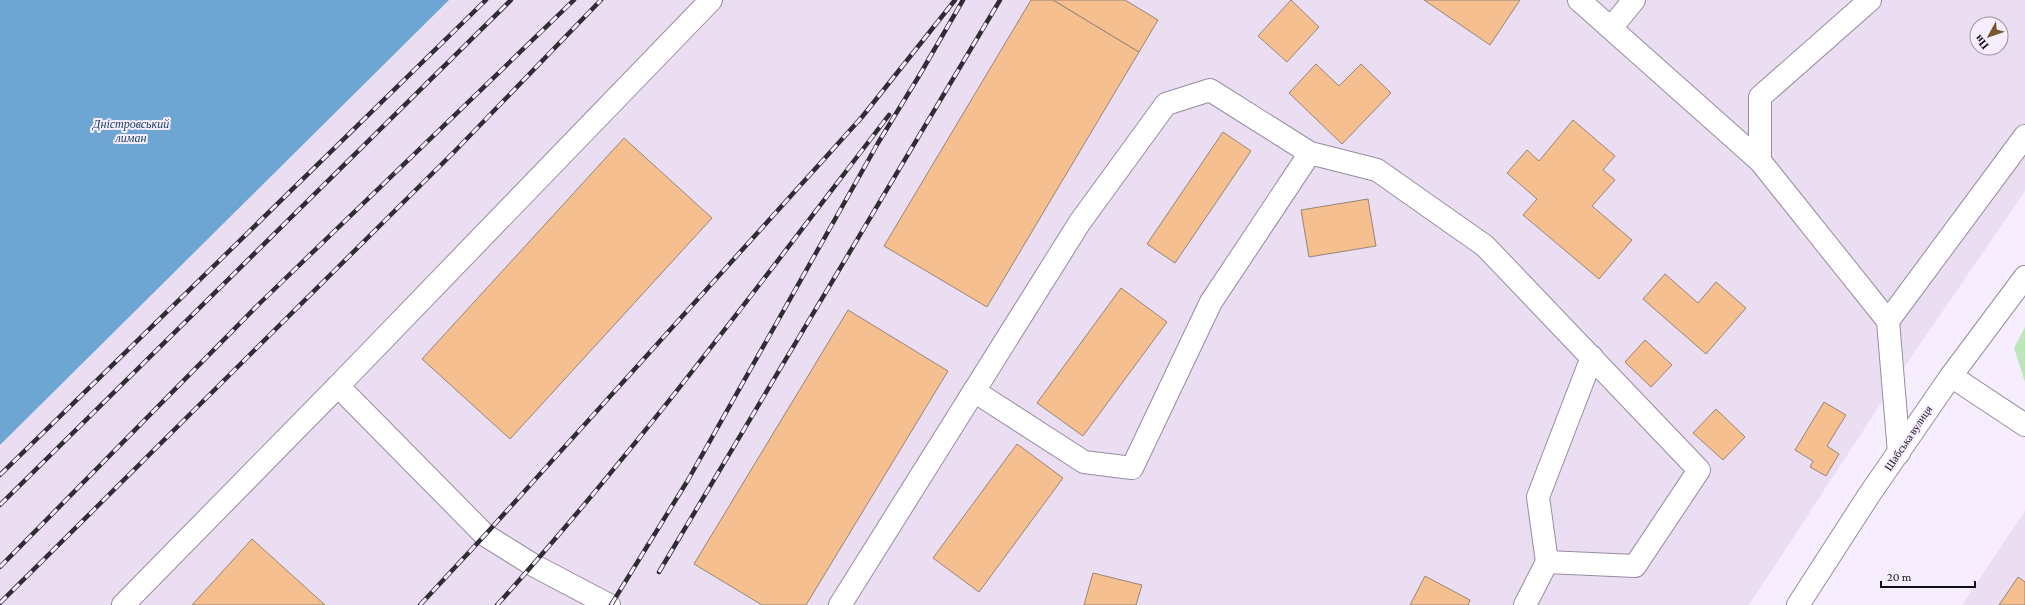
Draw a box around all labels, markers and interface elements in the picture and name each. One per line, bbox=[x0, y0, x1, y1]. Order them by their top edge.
north arrow bbox=[1969, 16, 2009, 56]
text: Пн bbox=[1972, 32, 1991, 52]
water label: Дністровський лиман bbox=[92, 117, 169, 145]
street label: Шабська вулиця bbox=[1882, 403, 1934, 473]
scale bar bbox=[1881, 563, 1975, 589]
text: 20 m bbox=[1887, 570, 1912, 584]

